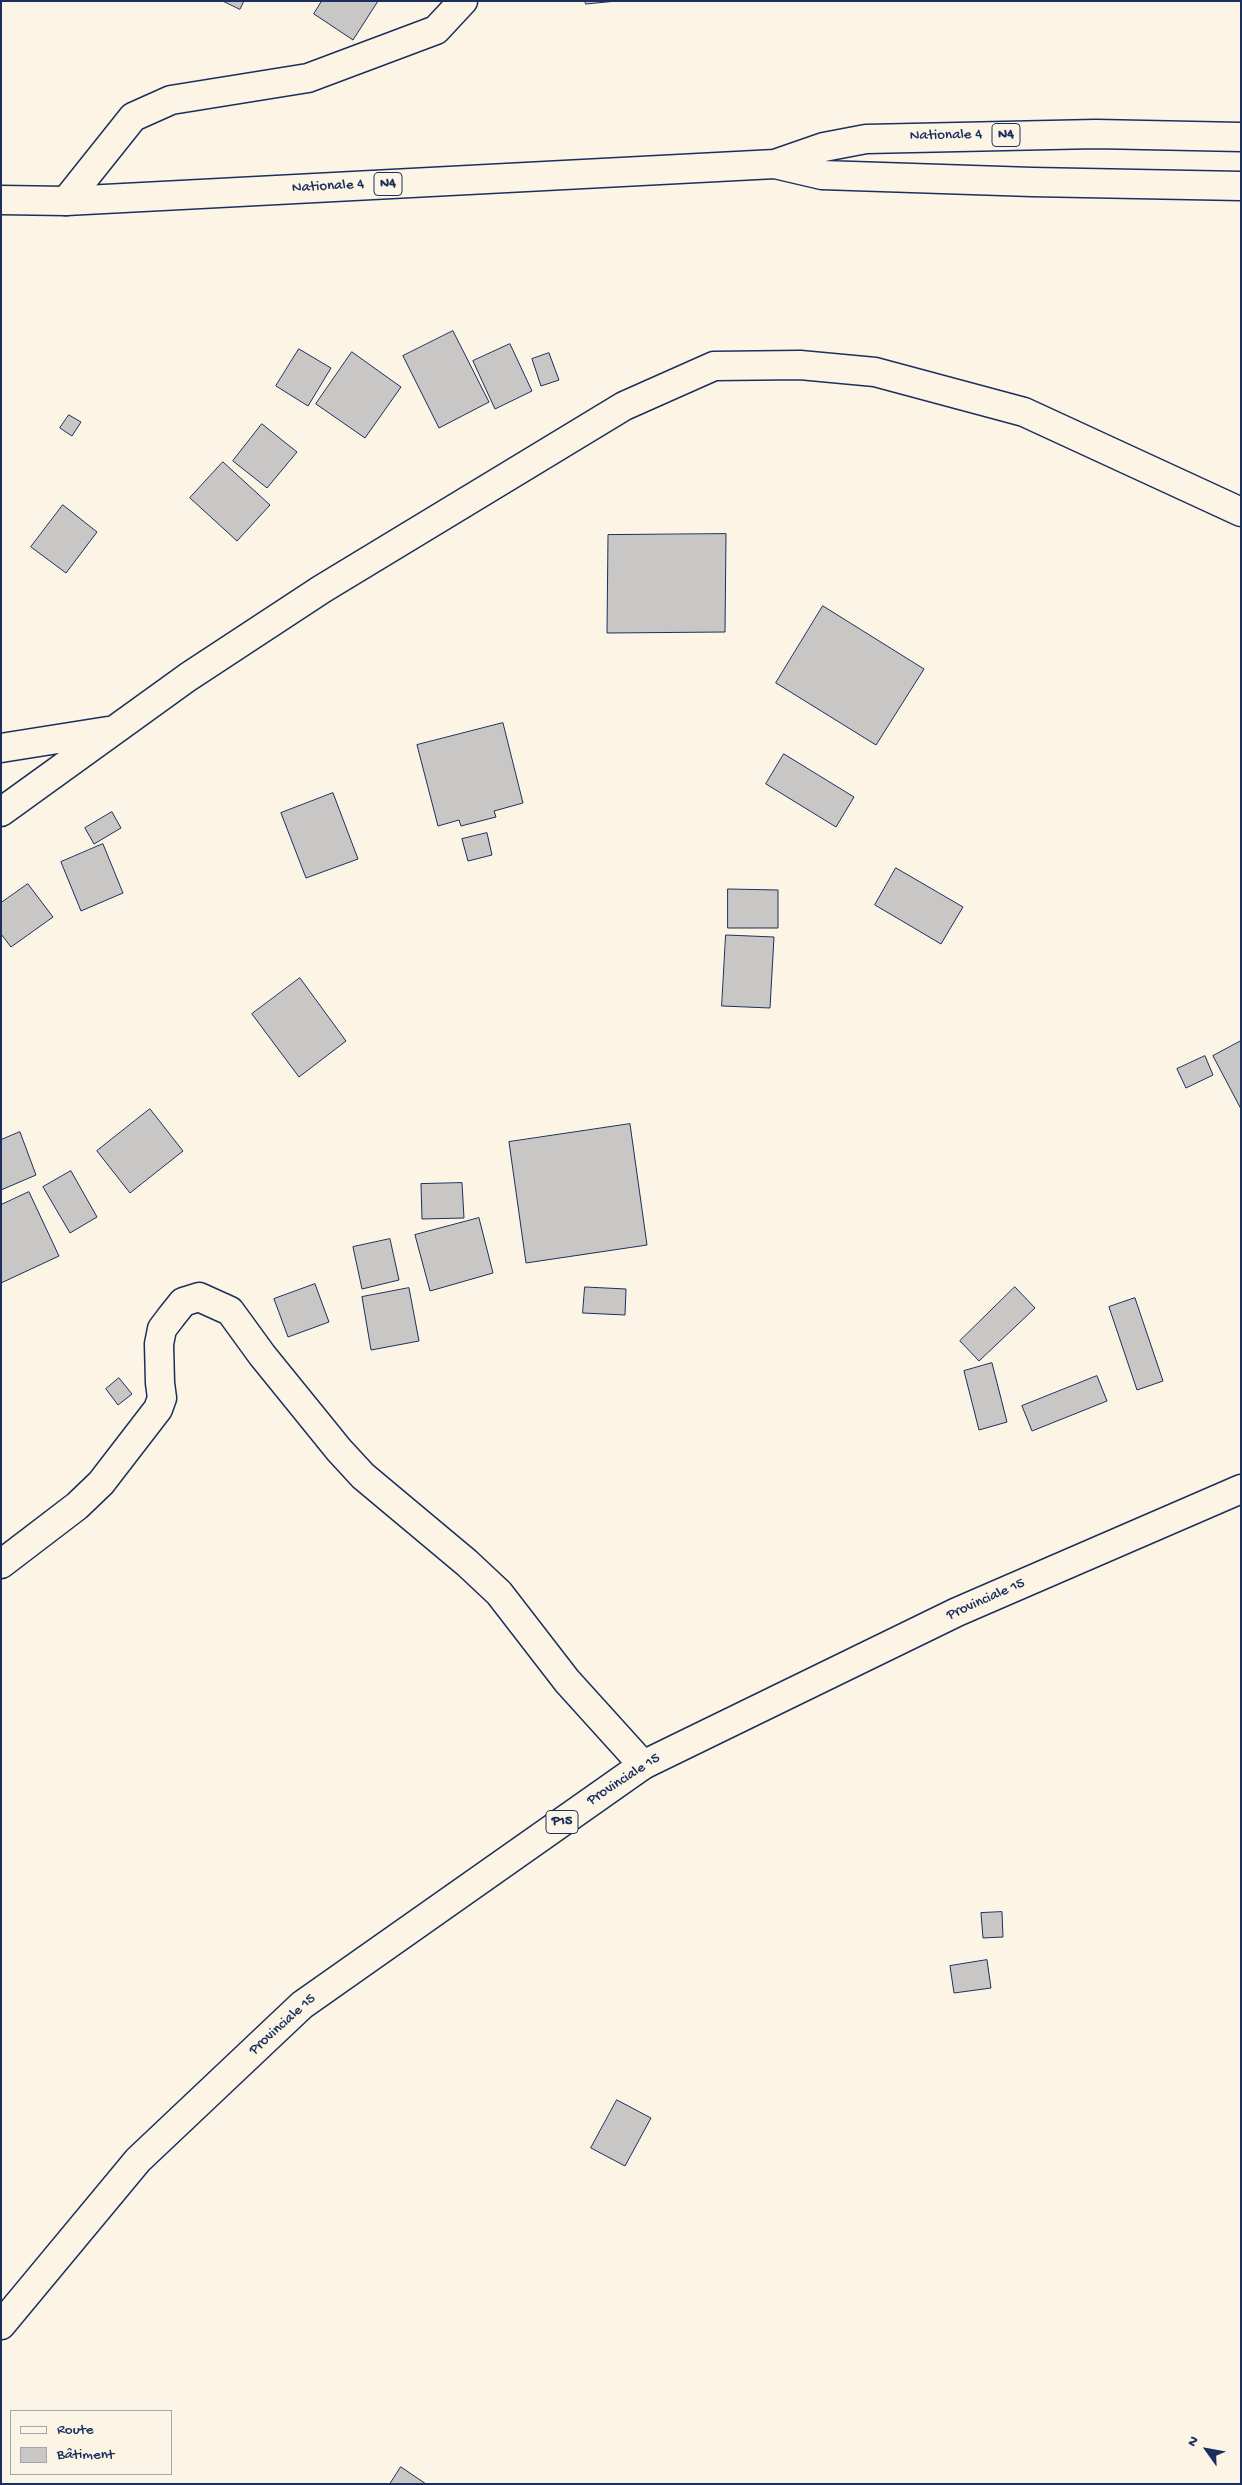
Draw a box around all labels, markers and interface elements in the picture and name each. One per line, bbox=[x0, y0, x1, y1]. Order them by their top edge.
road number: N4 bbox=[992, 124, 1020, 146]
street label: Nationale 4 bbox=[910, 126, 982, 146]
road number: N4 bbox=[374, 172, 402, 195]
street label: Nationale 4 bbox=[291, 176, 365, 198]
street label: Provinciale 15 bbox=[944, 1575, 1028, 1625]
street label: Provinciale 15 bbox=[584, 1750, 664, 1810]
road number: P15 bbox=[546, 1810, 578, 1834]
street label: Provinciale 15 bbox=[246, 1990, 320, 2060]
legend bbox=[10, 2410, 172, 2475]
text: Route bbox=[57, 2421, 94, 2439]
north arrow bbox=[1182, 2425, 1232, 2475]
text: N bbox=[1184, 2433, 1203, 2450]
text: Bâtiment bbox=[57, 2446, 114, 2464]

